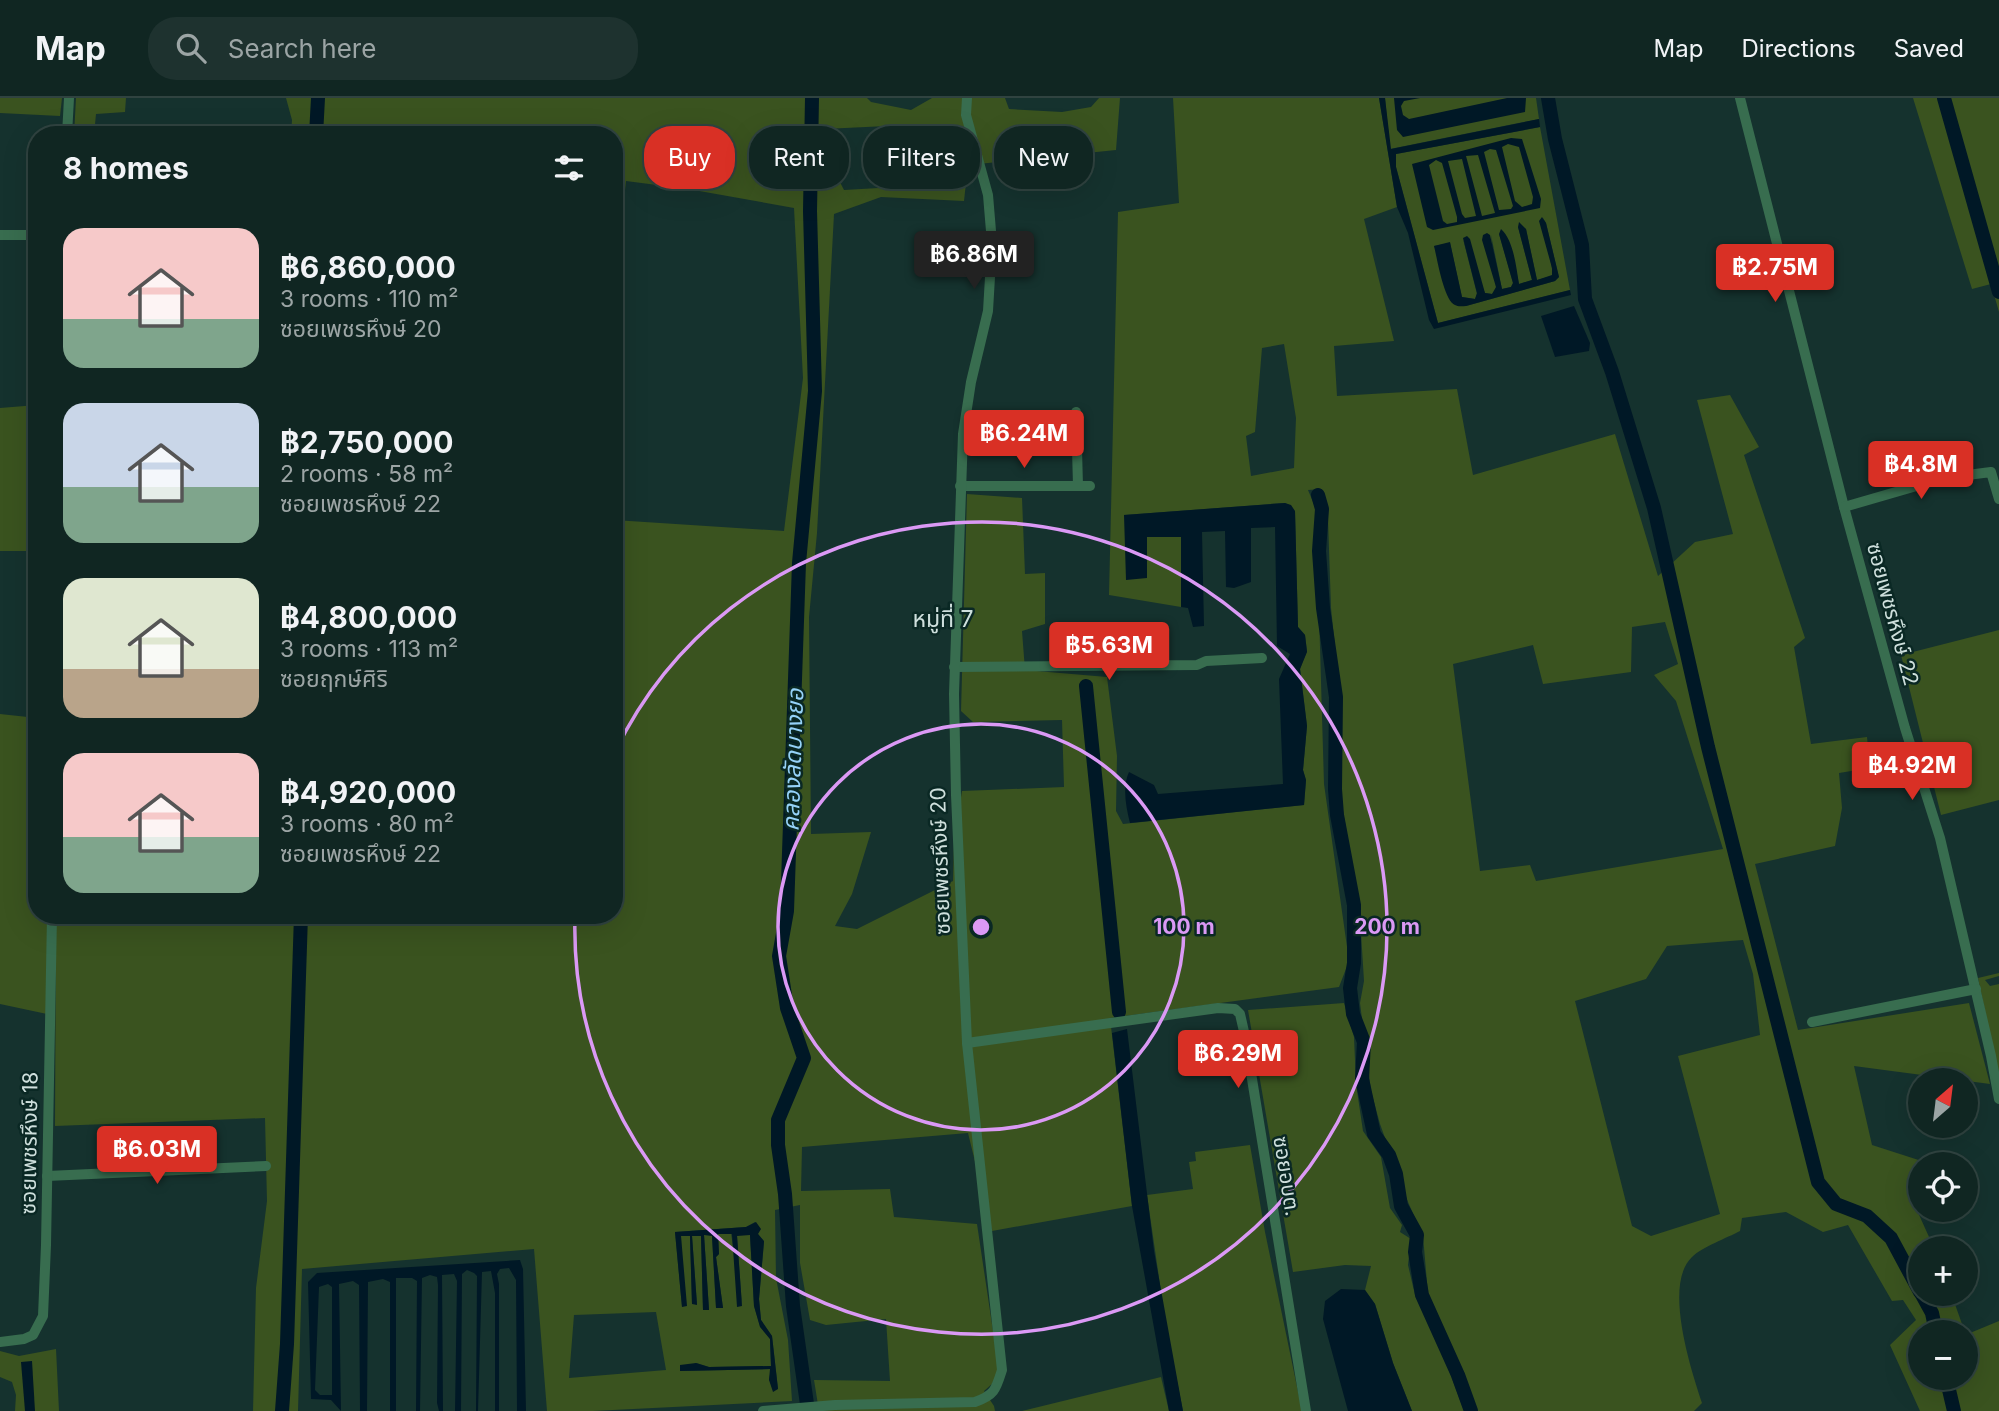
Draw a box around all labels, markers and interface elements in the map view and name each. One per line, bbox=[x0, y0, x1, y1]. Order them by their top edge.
search box bbox=[148, 17, 638, 80]
text: Map bbox=[35, 28, 106, 68]
icon: search bbox=[172, 29, 210, 67]
text: Search here bbox=[228, 33, 376, 64]
text: Map bbox=[1654, 34, 1703, 63]
text: Directions bbox=[1741, 34, 1856, 63]
text: Saved bbox=[1894, 34, 1964, 63]
chip: Buy bbox=[644, 126, 735, 189]
chip: Rent bbox=[749, 126, 849, 189]
chip: Filters bbox=[863, 126, 980, 189]
chip: New bbox=[994, 126, 1093, 189]
icon: filters bbox=[550, 149, 588, 187]
text: 8 homes bbox=[63, 150, 189, 186]
pin: ฿6.86M bbox=[917, 232, 1031, 291]
text: ฿6.86M bbox=[930, 240, 1018, 268]
pin: ฿2.75M bbox=[1718, 244, 1832, 304]
text: ฿6,860,000 bbox=[280, 249, 456, 285]
text: ฿2.75M bbox=[1732, 253, 1818, 281]
icon: home bbox=[119, 256, 203, 340]
text: 3 rooms · 110 m² bbox=[280, 285, 458, 313]
text: ซอยเพชรหึงษ์ 20 bbox=[280, 315, 441, 343]
pin: ฿6.24M bbox=[967, 410, 1081, 470]
text: ฿6.24M bbox=[980, 419, 1068, 447]
text: ฿2,750,000 bbox=[280, 424, 454, 460]
icon: home bbox=[119, 431, 203, 515]
pin: ฿4.8M bbox=[1872, 442, 1970, 501]
text: ฿4.8M bbox=[1884, 450, 1958, 478]
text: 2 rooms · 58 m² bbox=[280, 460, 453, 488]
text: ซอยเพชรหึงษ์ 22 bbox=[280, 490, 441, 518]
street label: ซอยเพชรหึงษ์ 22 bbox=[1862, 540, 1924, 688]
text: ฿4,800,000 bbox=[280, 599, 457, 635]
district label: หมู่ที่ 7 bbox=[912, 603, 974, 634]
icon: home bbox=[119, 606, 203, 690]
pin: ฿5.63M bbox=[1052, 622, 1166, 682]
text: ฿5.63M bbox=[1065, 631, 1153, 659]
text: 3 rooms · 113 m² bbox=[280, 635, 458, 663]
text: ซอยฤกษ์ศิริ bbox=[280, 665, 388, 693]
water label: คลองลัดบางยอ bbox=[777, 687, 810, 832]
pin: ฿4.92M bbox=[1855, 742, 1969, 802]
text: ฿4.92M bbox=[1868, 751, 1956, 779]
text: ฿4,920,000 bbox=[280, 774, 456, 810]
icon: home bbox=[119, 781, 203, 865]
street label: ซอยเพชรหึงษ์ 20 bbox=[925, 787, 955, 935]
text: 3 rooms · 80 m² bbox=[280, 810, 454, 838]
text: ซอยเพชรหึงษ์ 22 bbox=[280, 840, 441, 868]
text: 100 m bbox=[1153, 914, 1215, 939]
text: 200 m bbox=[1354, 914, 1420, 939]
centre of rings bbox=[969, 915, 993, 939]
pin: ฿6.29M bbox=[1181, 1030, 1295, 1090]
text: ฿6.29M bbox=[1194, 1039, 1282, 1067]
north arrow bbox=[1908, 1068, 1978, 1138]
map controls bbox=[1908, 1068, 1978, 1390]
street label: ซอยเพชรหึงษ์ 18 bbox=[15, 1071, 43, 1215]
pin: ฿6.03M bbox=[100, 1126, 214, 1186]
street label: ซอยอบต. bbox=[1268, 1134, 1306, 1218]
text: ฿6.03M bbox=[113, 1135, 201, 1163]
button: locate bbox=[1908, 1152, 1978, 1222]
button: + bbox=[1908, 1236, 1978, 1306]
button: − bbox=[1908, 1320, 1978, 1390]

